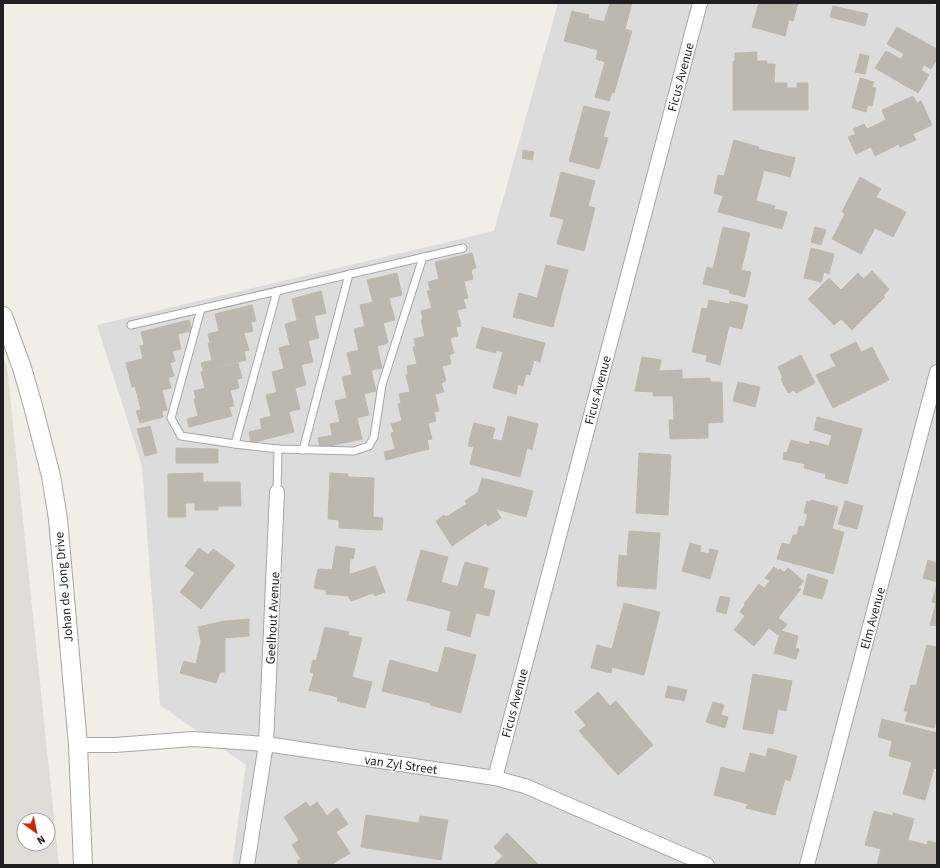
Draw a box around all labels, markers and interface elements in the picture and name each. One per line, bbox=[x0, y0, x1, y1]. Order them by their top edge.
street label: Ficus Avenue bbox=[663, 41, 699, 114]
street label: Ficus Avenue bbox=[580, 354, 616, 427]
street label: Johan de Jong Drive bbox=[50, 531, 78, 643]
street label: Geelhout Avenue bbox=[262, 571, 284, 665]
street label: Elm Avenue bbox=[856, 585, 890, 651]
street label: Ficus Avenue bbox=[497, 667, 533, 740]
street label: van Zyl Street bbox=[363, 751, 439, 779]
north arrow bbox=[16, 812, 56, 852]
text: N bbox=[34, 832, 48, 848]

